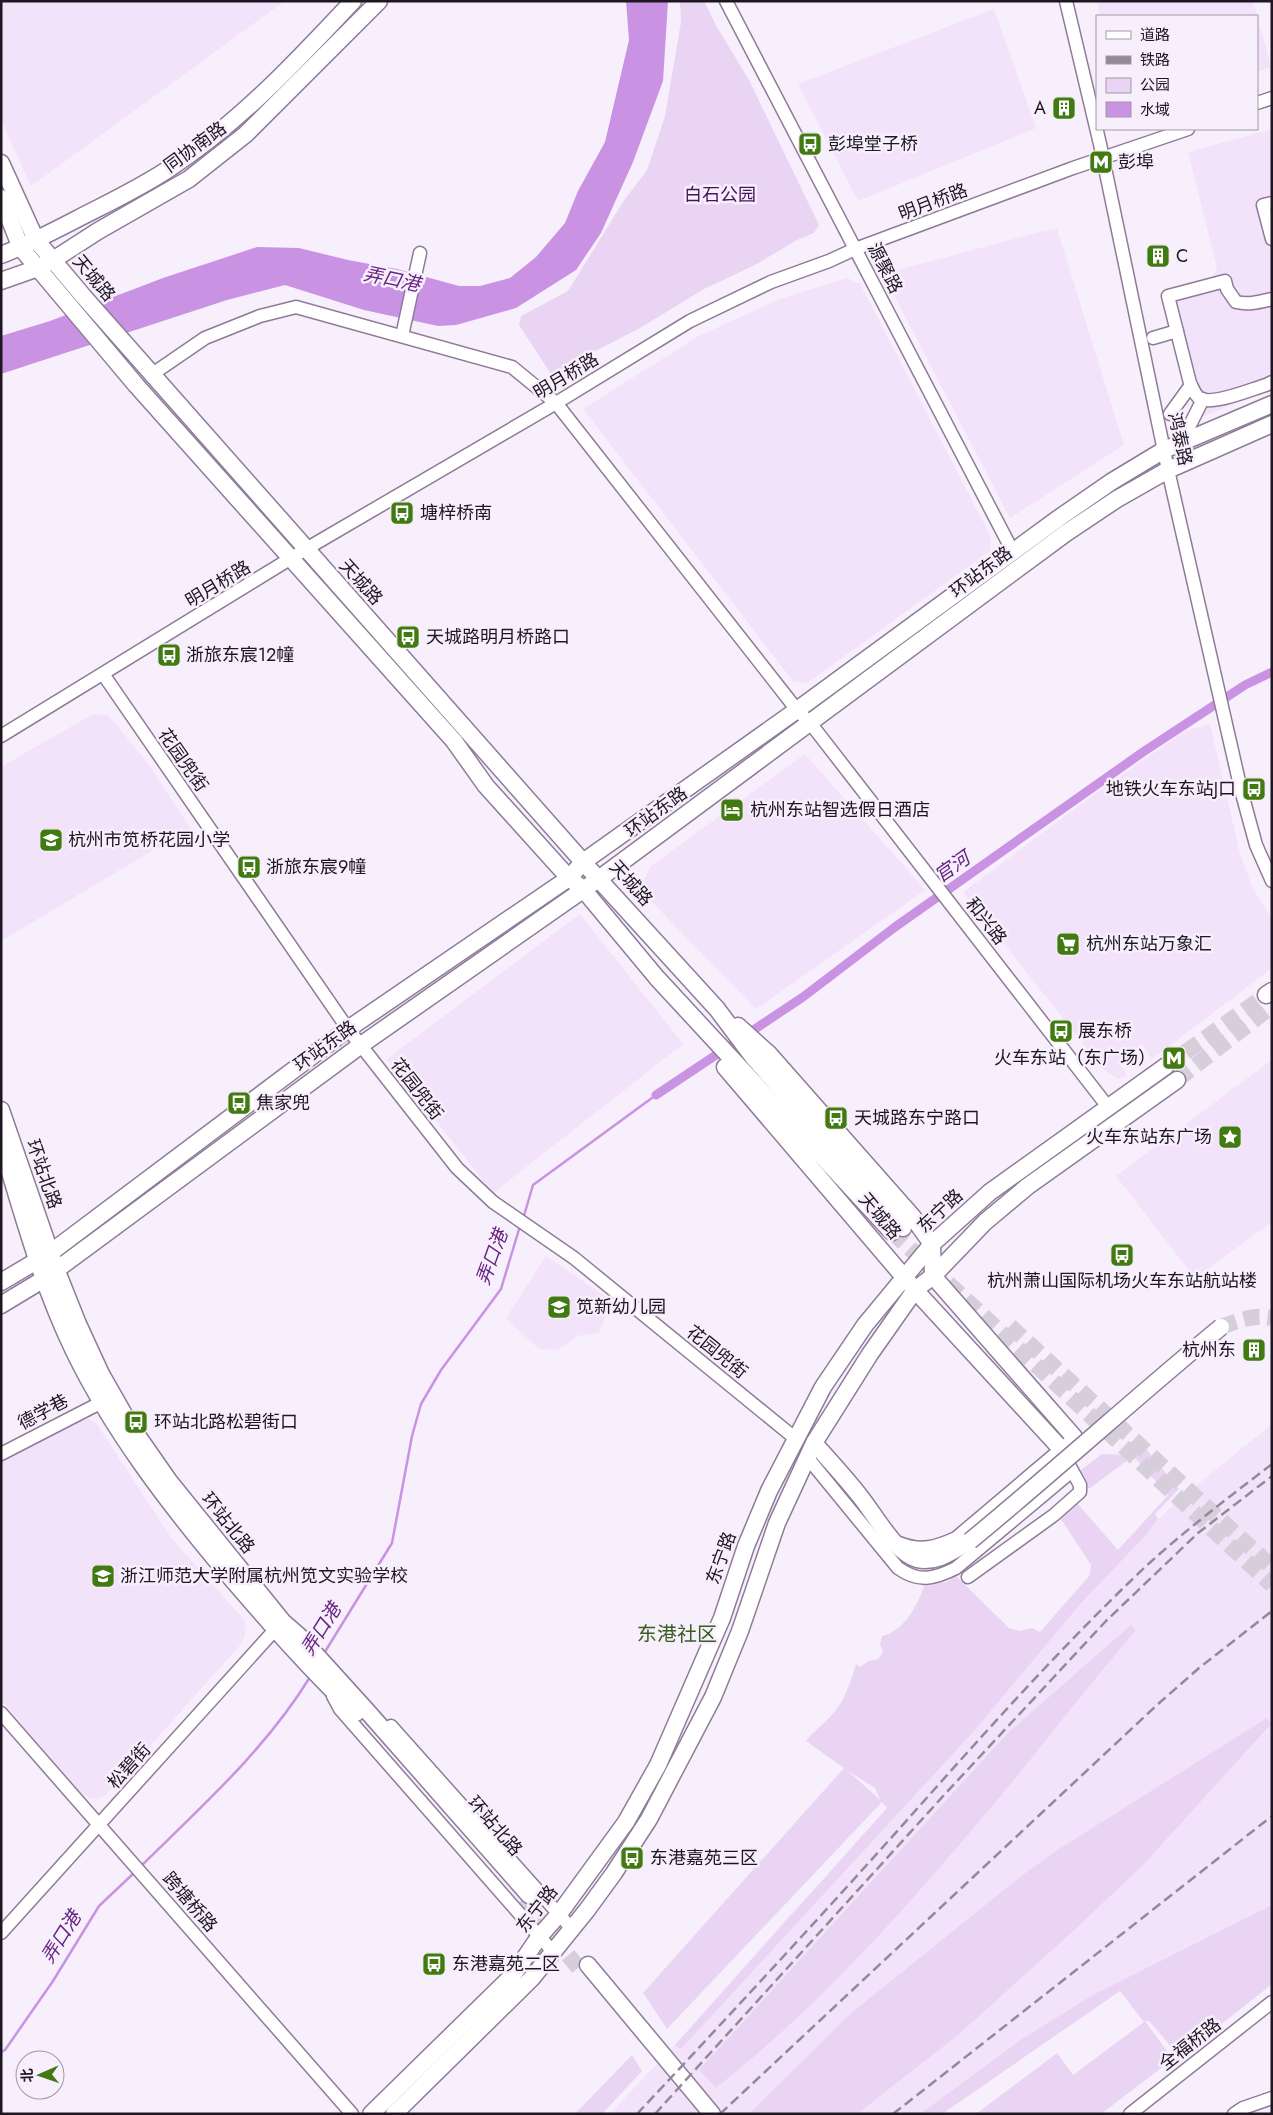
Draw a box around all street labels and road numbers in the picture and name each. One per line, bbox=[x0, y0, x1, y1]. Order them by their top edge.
street label: 同协南路 bbox=[158, 115, 232, 179]
street label: 明月桥路 bbox=[895, 177, 971, 227]
street label: 源聚路 bbox=[861, 238, 909, 298]
street label: 天城路 bbox=[67, 249, 121, 307]
street label: 明月桥路 bbox=[528, 346, 604, 406]
street label: 鸿泰路 bbox=[1162, 410, 1198, 468]
street label: 环站东路 bbox=[944, 540, 1018, 604]
street label: 天城路 bbox=[333, 553, 389, 611]
street label: 明月桥路 bbox=[180, 554, 256, 614]
street label: 花园兜街 bbox=[152, 723, 214, 797]
street label: 环站东路 bbox=[619, 780, 693, 844]
street label: 天城路 bbox=[603, 854, 659, 912]
street label: 和兴路 bbox=[959, 892, 1013, 950]
street label: 环站东路 bbox=[288, 1014, 362, 1078]
street label: 花园兜街 bbox=[385, 1053, 449, 1125]
street label: 环站北路 bbox=[20, 1136, 68, 1212]
street label: 东宁路 bbox=[911, 1183, 969, 1239]
street label: 天城路 bbox=[853, 1187, 907, 1245]
street label: 花园兜街 bbox=[681, 1319, 753, 1385]
street label: 德学巷 bbox=[13, 1388, 73, 1436]
street label: 环站北路 bbox=[195, 1487, 261, 1559]
street label: 东宁路 bbox=[700, 1528, 742, 1588]
street label: 松碧街 bbox=[101, 1737, 157, 1795]
street label: 环站北路 bbox=[462, 1790, 528, 1862]
street label: 跨塘桥路 bbox=[157, 1866, 223, 1938]
street label: 东宁路 bbox=[510, 1880, 564, 1938]
street label: 全福桥路 bbox=[1154, 2012, 1226, 2076]

